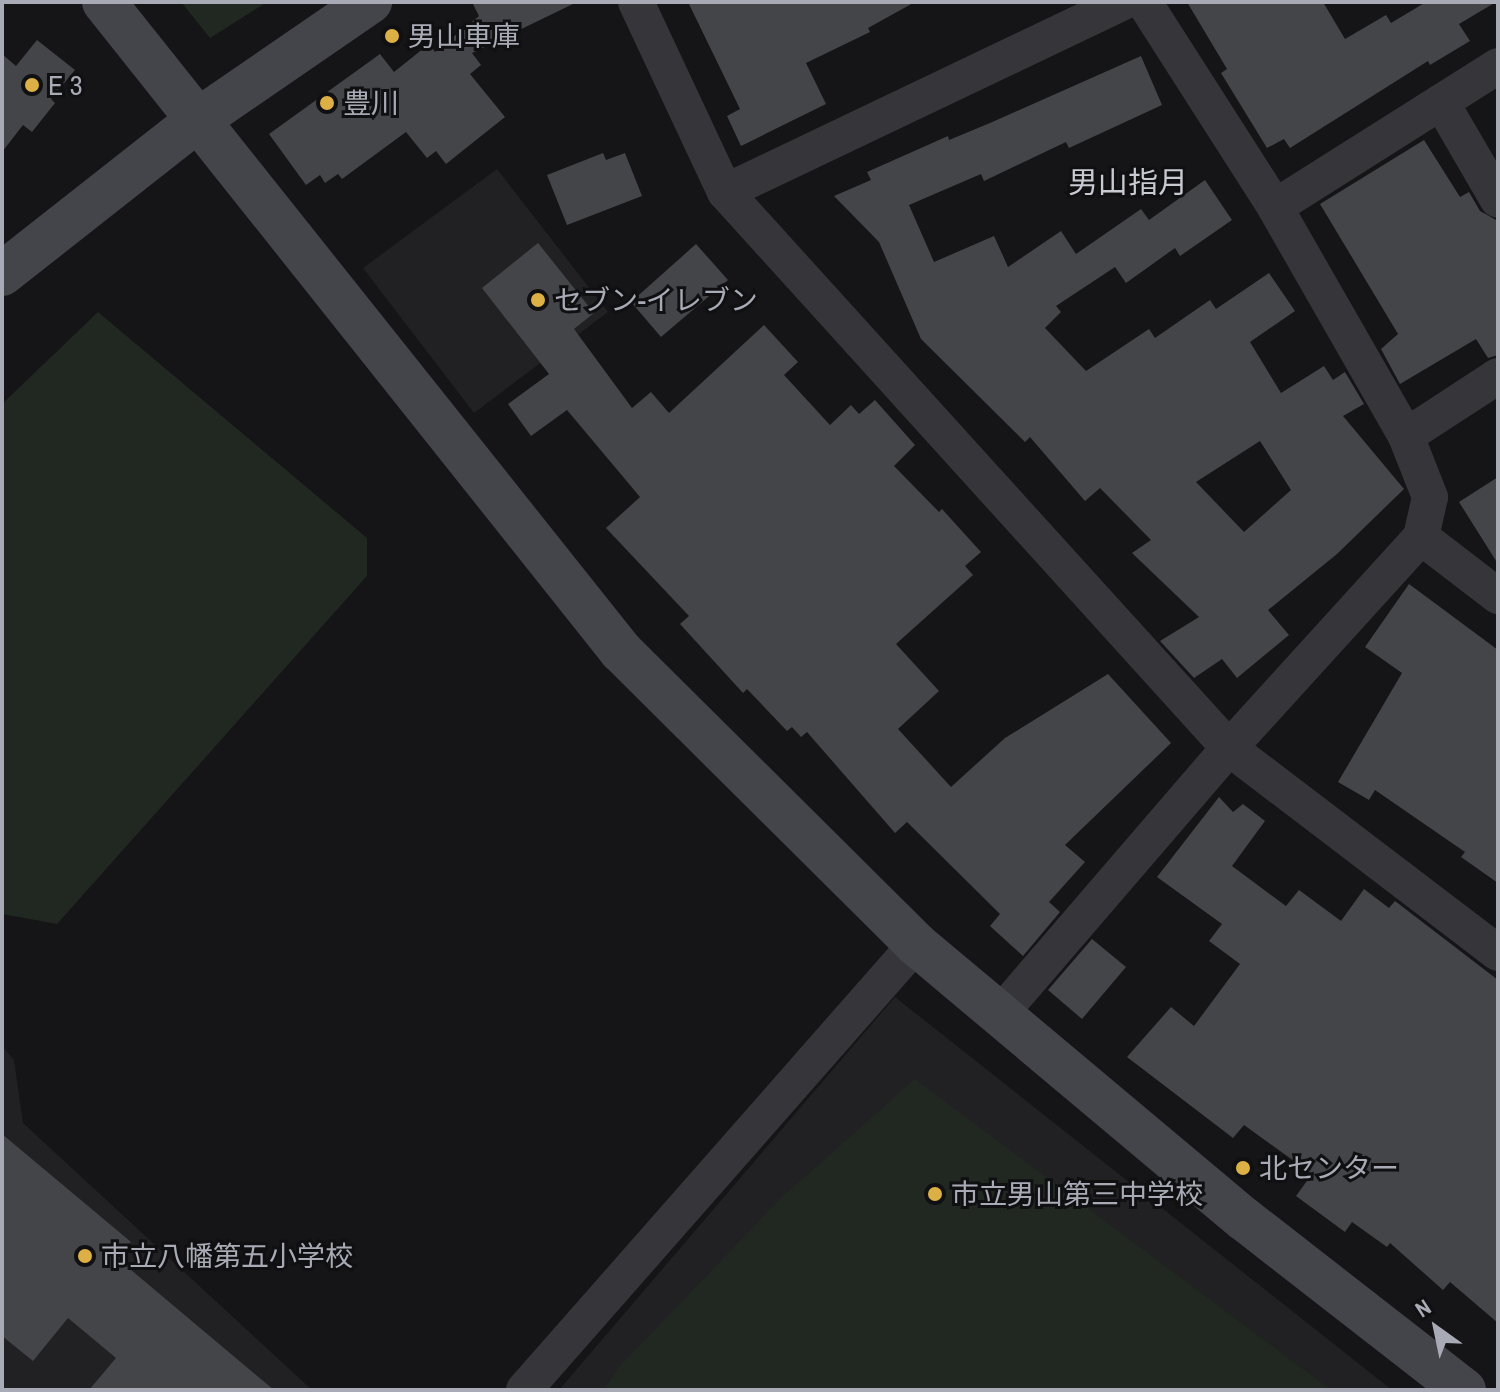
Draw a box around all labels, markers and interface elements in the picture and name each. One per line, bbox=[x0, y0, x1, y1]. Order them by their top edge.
place label: 男山車庫 bbox=[408, 19, 520, 53]
marker: 男山車庫 bbox=[383, 27, 401, 45]
place label: E 3 bbox=[48, 68, 82, 102]
marker: E 3 bbox=[23, 76, 41, 94]
place label: 豊川 bbox=[343, 86, 399, 120]
marker: 豊川 bbox=[318, 94, 336, 112]
district label: 男山指月 bbox=[1068, 164, 1188, 200]
place label: セブン-イレブン bbox=[554, 283, 758, 317]
marker: セブン-イレブン bbox=[529, 291, 547, 309]
place label: 北センター bbox=[1259, 1151, 1399, 1185]
marker: 北センター bbox=[1234, 1159, 1252, 1177]
place label: 市立男山第三中学校 bbox=[951, 1177, 1203, 1211]
marker: 市立男山第三中学校 bbox=[926, 1185, 944, 1203]
place label: 市立八幡第五小学校 bbox=[101, 1239, 353, 1273]
marker: 市立八幡第五小学校 bbox=[76, 1247, 94, 1265]
north arrow bbox=[1396, 1288, 1476, 1368]
text: N bbox=[1409, 1292, 1437, 1324]

